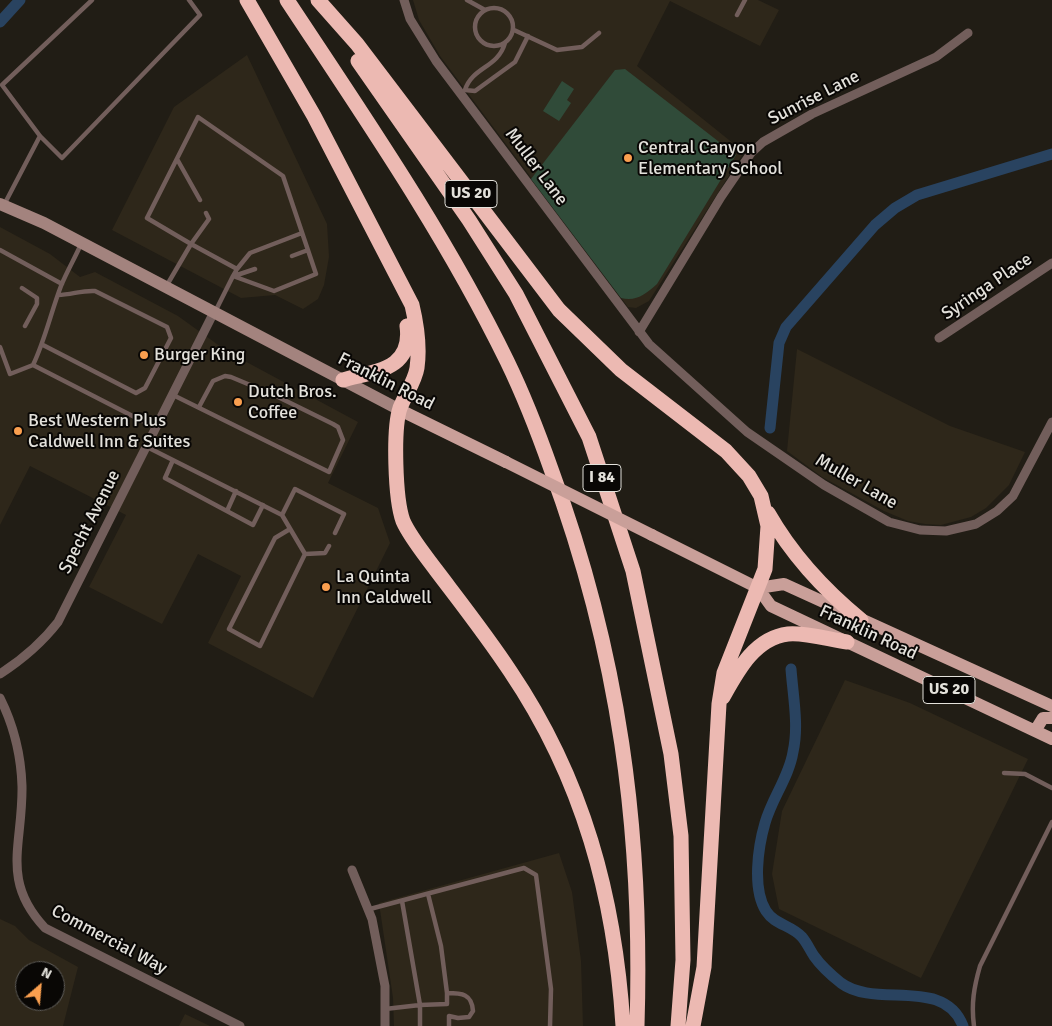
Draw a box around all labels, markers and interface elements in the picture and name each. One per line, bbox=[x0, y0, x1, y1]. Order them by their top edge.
street label: Sunrise Lane bbox=[765, 66, 863, 130]
street label: Muller Lane bbox=[500, 124, 572, 210]
place label: Central Canyon Elementary School bbox=[638, 137, 783, 180]
marker: Central Canyon Elementary School bbox=[622, 152, 634, 164]
road number: US 20 bbox=[445, 180, 497, 208]
street label: Syringa Place bbox=[938, 249, 1036, 325]
place label: Burger King bbox=[154, 344, 245, 366]
street label: Franklin Road bbox=[334, 348, 438, 416]
marker: Burger King bbox=[138, 349, 150, 361]
place label: Dutch Bros. Coffee bbox=[248, 381, 337, 424]
marker: Dutch Bros. Coffee bbox=[232, 396, 244, 408]
place label: Best Western Plus Caldwell Inn & Suites bbox=[28, 410, 190, 452]
marker: Best Western Plus Caldwell Inn & Suites bbox=[12, 425, 24, 437]
street label: Muller Lane bbox=[811, 450, 901, 514]
road number: I 84 bbox=[583, 464, 621, 492]
street label: Specht Avenue bbox=[55, 467, 125, 577]
place label: La Quinta Inn Caldwell bbox=[336, 566, 432, 608]
marker: La Quinta Inn Caldwell bbox=[320, 581, 332, 593]
street label: Franklin Road bbox=[816, 601, 920, 665]
road number: US 20 bbox=[923, 676, 975, 704]
street label: Commercial Way bbox=[47, 900, 171, 980]
north arrow bbox=[15, 961, 65, 1011]
text: N bbox=[38, 963, 55, 983]

